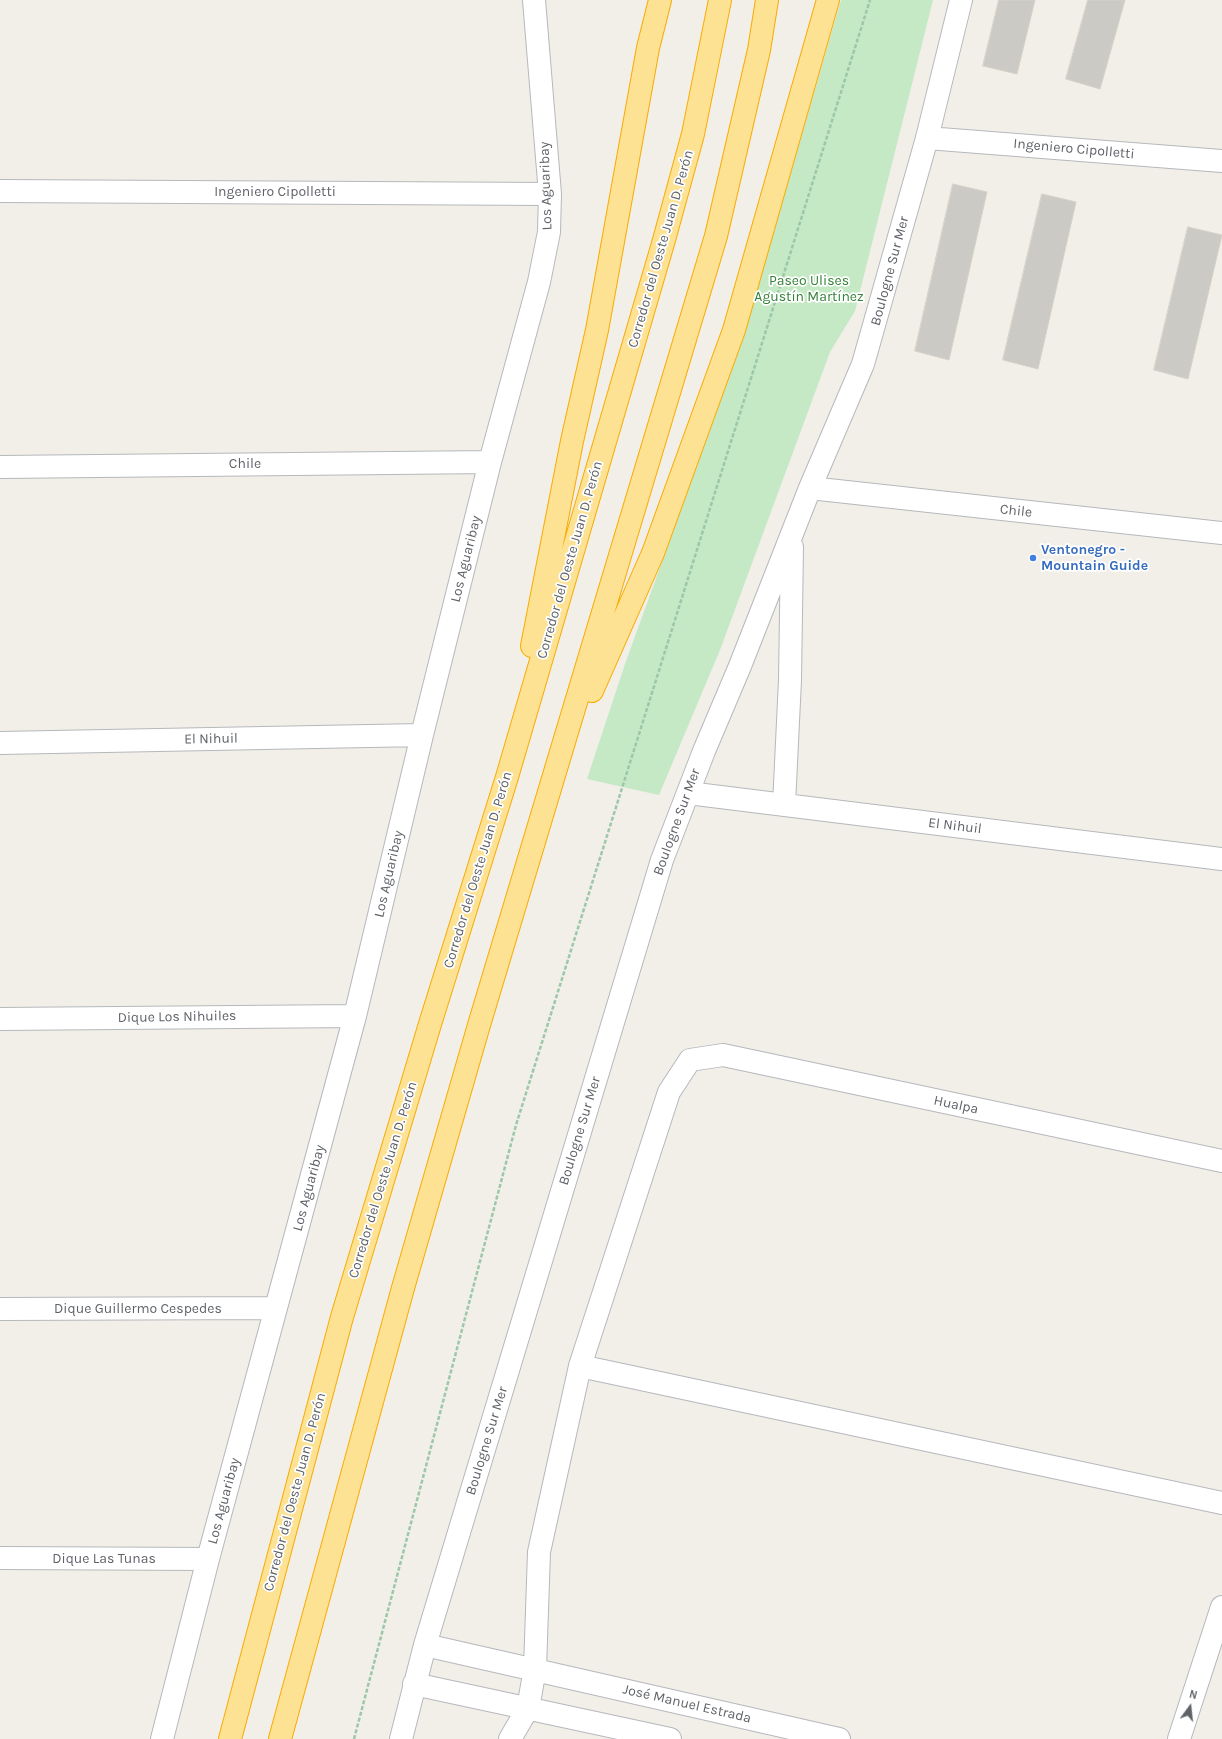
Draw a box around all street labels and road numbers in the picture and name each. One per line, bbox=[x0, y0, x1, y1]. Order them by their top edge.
street label: Ingeniero Cipolletti bbox=[1013, 135, 1135, 163]
street label: Los Aguaribay bbox=[536, 141, 556, 231]
street label: Corredor del Oeste Juan D. Perón bbox=[625, 148, 697, 350]
street label: Ingeniero Cipolletti bbox=[214, 184, 336, 200]
street label: Boulogne Sur Mer bbox=[867, 214, 913, 328]
street label: Chile bbox=[229, 456, 261, 472]
street label: Corredor del Oeste Juan D. Perón bbox=[534, 459, 606, 661]
street label: Chile bbox=[999, 501, 1033, 521]
street label: Los Aguaribay bbox=[447, 514, 485, 604]
street label: El Nihuil bbox=[184, 730, 238, 748]
street label: Boulogne Sur Mer bbox=[650, 766, 704, 878]
street label: Corredor del Oeste Juan D. Perón bbox=[440, 770, 516, 970]
street label: El Nihuil bbox=[927, 814, 983, 838]
street label: Los Aguaribay bbox=[371, 829, 407, 919]
street label: Dique Los Nihuiles bbox=[117, 1008, 237, 1026]
street label: Boulogne Sur Mer bbox=[555, 1075, 605, 1187]
street label: Corredor del Oeste Juan D. Perón bbox=[345, 1080, 421, 1280]
street label: Hualpa bbox=[932, 1092, 980, 1118]
street label: Los Aguaribay bbox=[289, 1143, 329, 1233]
street label: Dique Guillermo Cespedes bbox=[54, 1301, 222, 1317]
street label: Boulogne Sur Mer bbox=[462, 1385, 512, 1497]
street label: Corredor del Oeste Juan D. Perón bbox=[260, 1391, 330, 1593]
street label: Los Aguaribay bbox=[204, 1456, 244, 1546]
street label: Dique Las Tunas bbox=[52, 1551, 156, 1567]
street label: José Manuel Estrada bbox=[621, 1681, 753, 1727]

